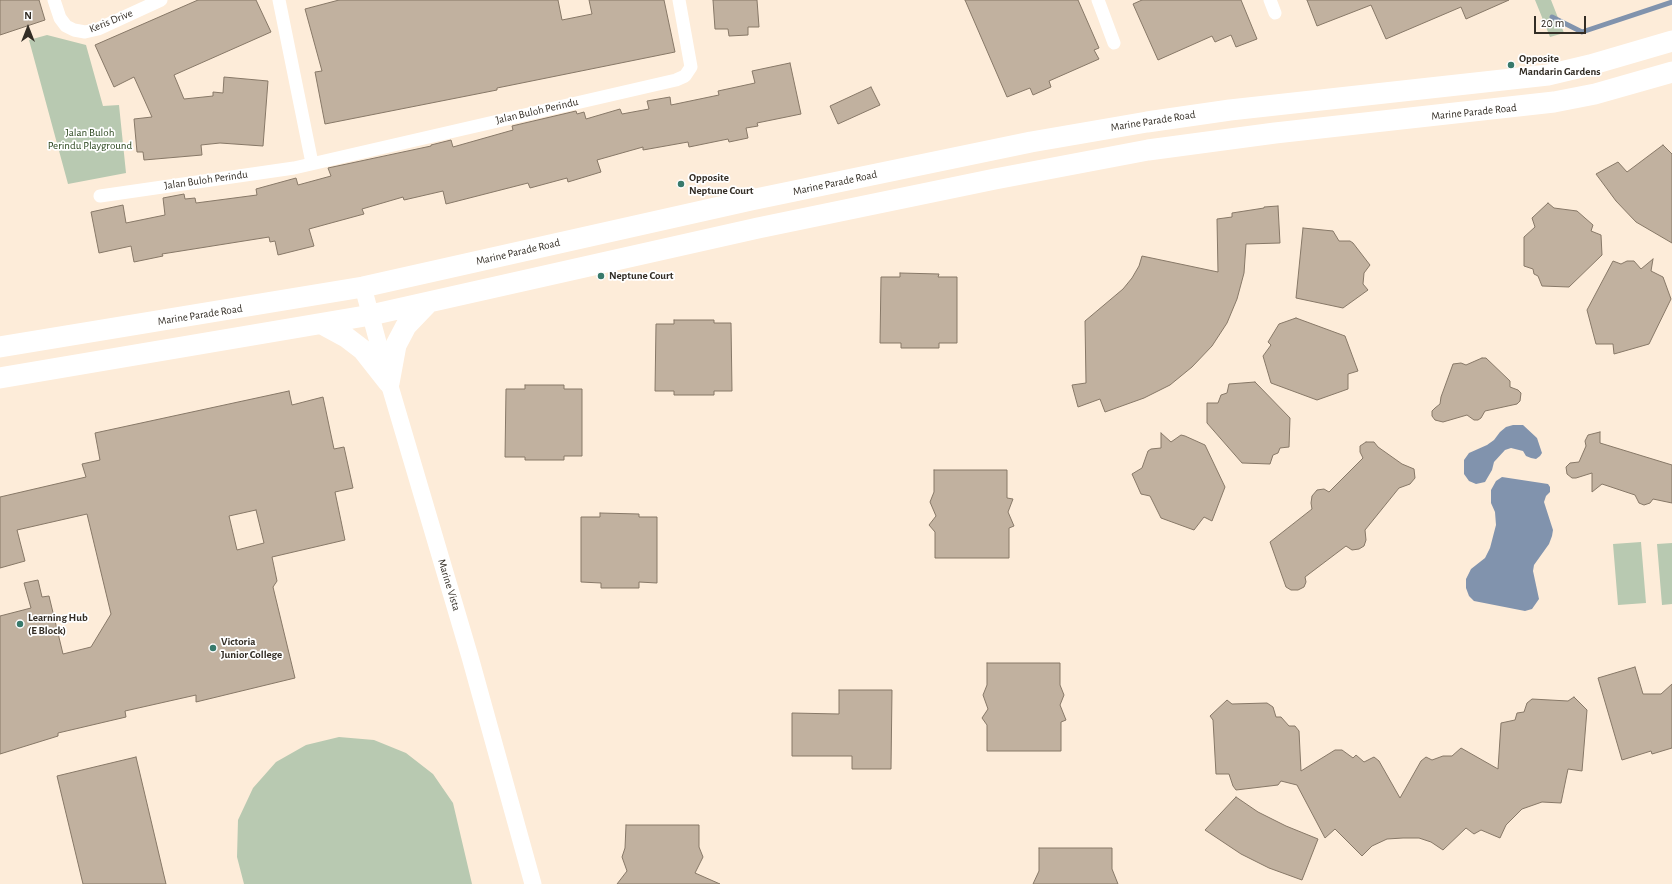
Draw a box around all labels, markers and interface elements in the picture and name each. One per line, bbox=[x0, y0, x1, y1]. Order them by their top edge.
street label: Keris Drive bbox=[87, 6, 135, 36]
north arrow bbox=[8, 8, 48, 48]
scale bar bbox=[1536, 8, 1588, 34]
text: N bbox=[24, 10, 32, 21]
text: 20 m bbox=[1541, 17, 1564, 29]
place label: Opposite Mandarin Gardens bbox=[1519, 52, 1600, 78]
marker: Opposite Mandarin Gardens bbox=[1506, 60, 1516, 70]
street label: Jalan Buloh Perindu bbox=[495, 95, 579, 127]
street label: Marine Parade Road bbox=[1431, 101, 1517, 123]
street label: Marine Parade Road bbox=[1110, 108, 1196, 134]
park label: Jalan Buloh Perindu Playground bbox=[48, 126, 132, 152]
street label: Jalan Buloh Perindu bbox=[163, 168, 249, 192]
street label: Marine Parade Road bbox=[792, 168, 878, 198]
place label: Opposite Neptune Court bbox=[689, 171, 754, 197]
marker: Opposite Neptune Court bbox=[676, 179, 686, 189]
street label: Marine Parade Road bbox=[475, 236, 561, 268]
place label: Neptune Court bbox=[609, 269, 674, 283]
marker: Neptune Court bbox=[596, 271, 606, 281]
street label: Marine Parade Road bbox=[157, 302, 243, 328]
street label: Marine Vista bbox=[435, 557, 463, 613]
place label: Learning Hub (E Block) bbox=[28, 611, 88, 637]
marker: Learning Hub (E Block) bbox=[15, 619, 25, 629]
place label: Victoria Junior College bbox=[221, 635, 282, 661]
marker: Victoria Junior College bbox=[208, 643, 218, 653]

